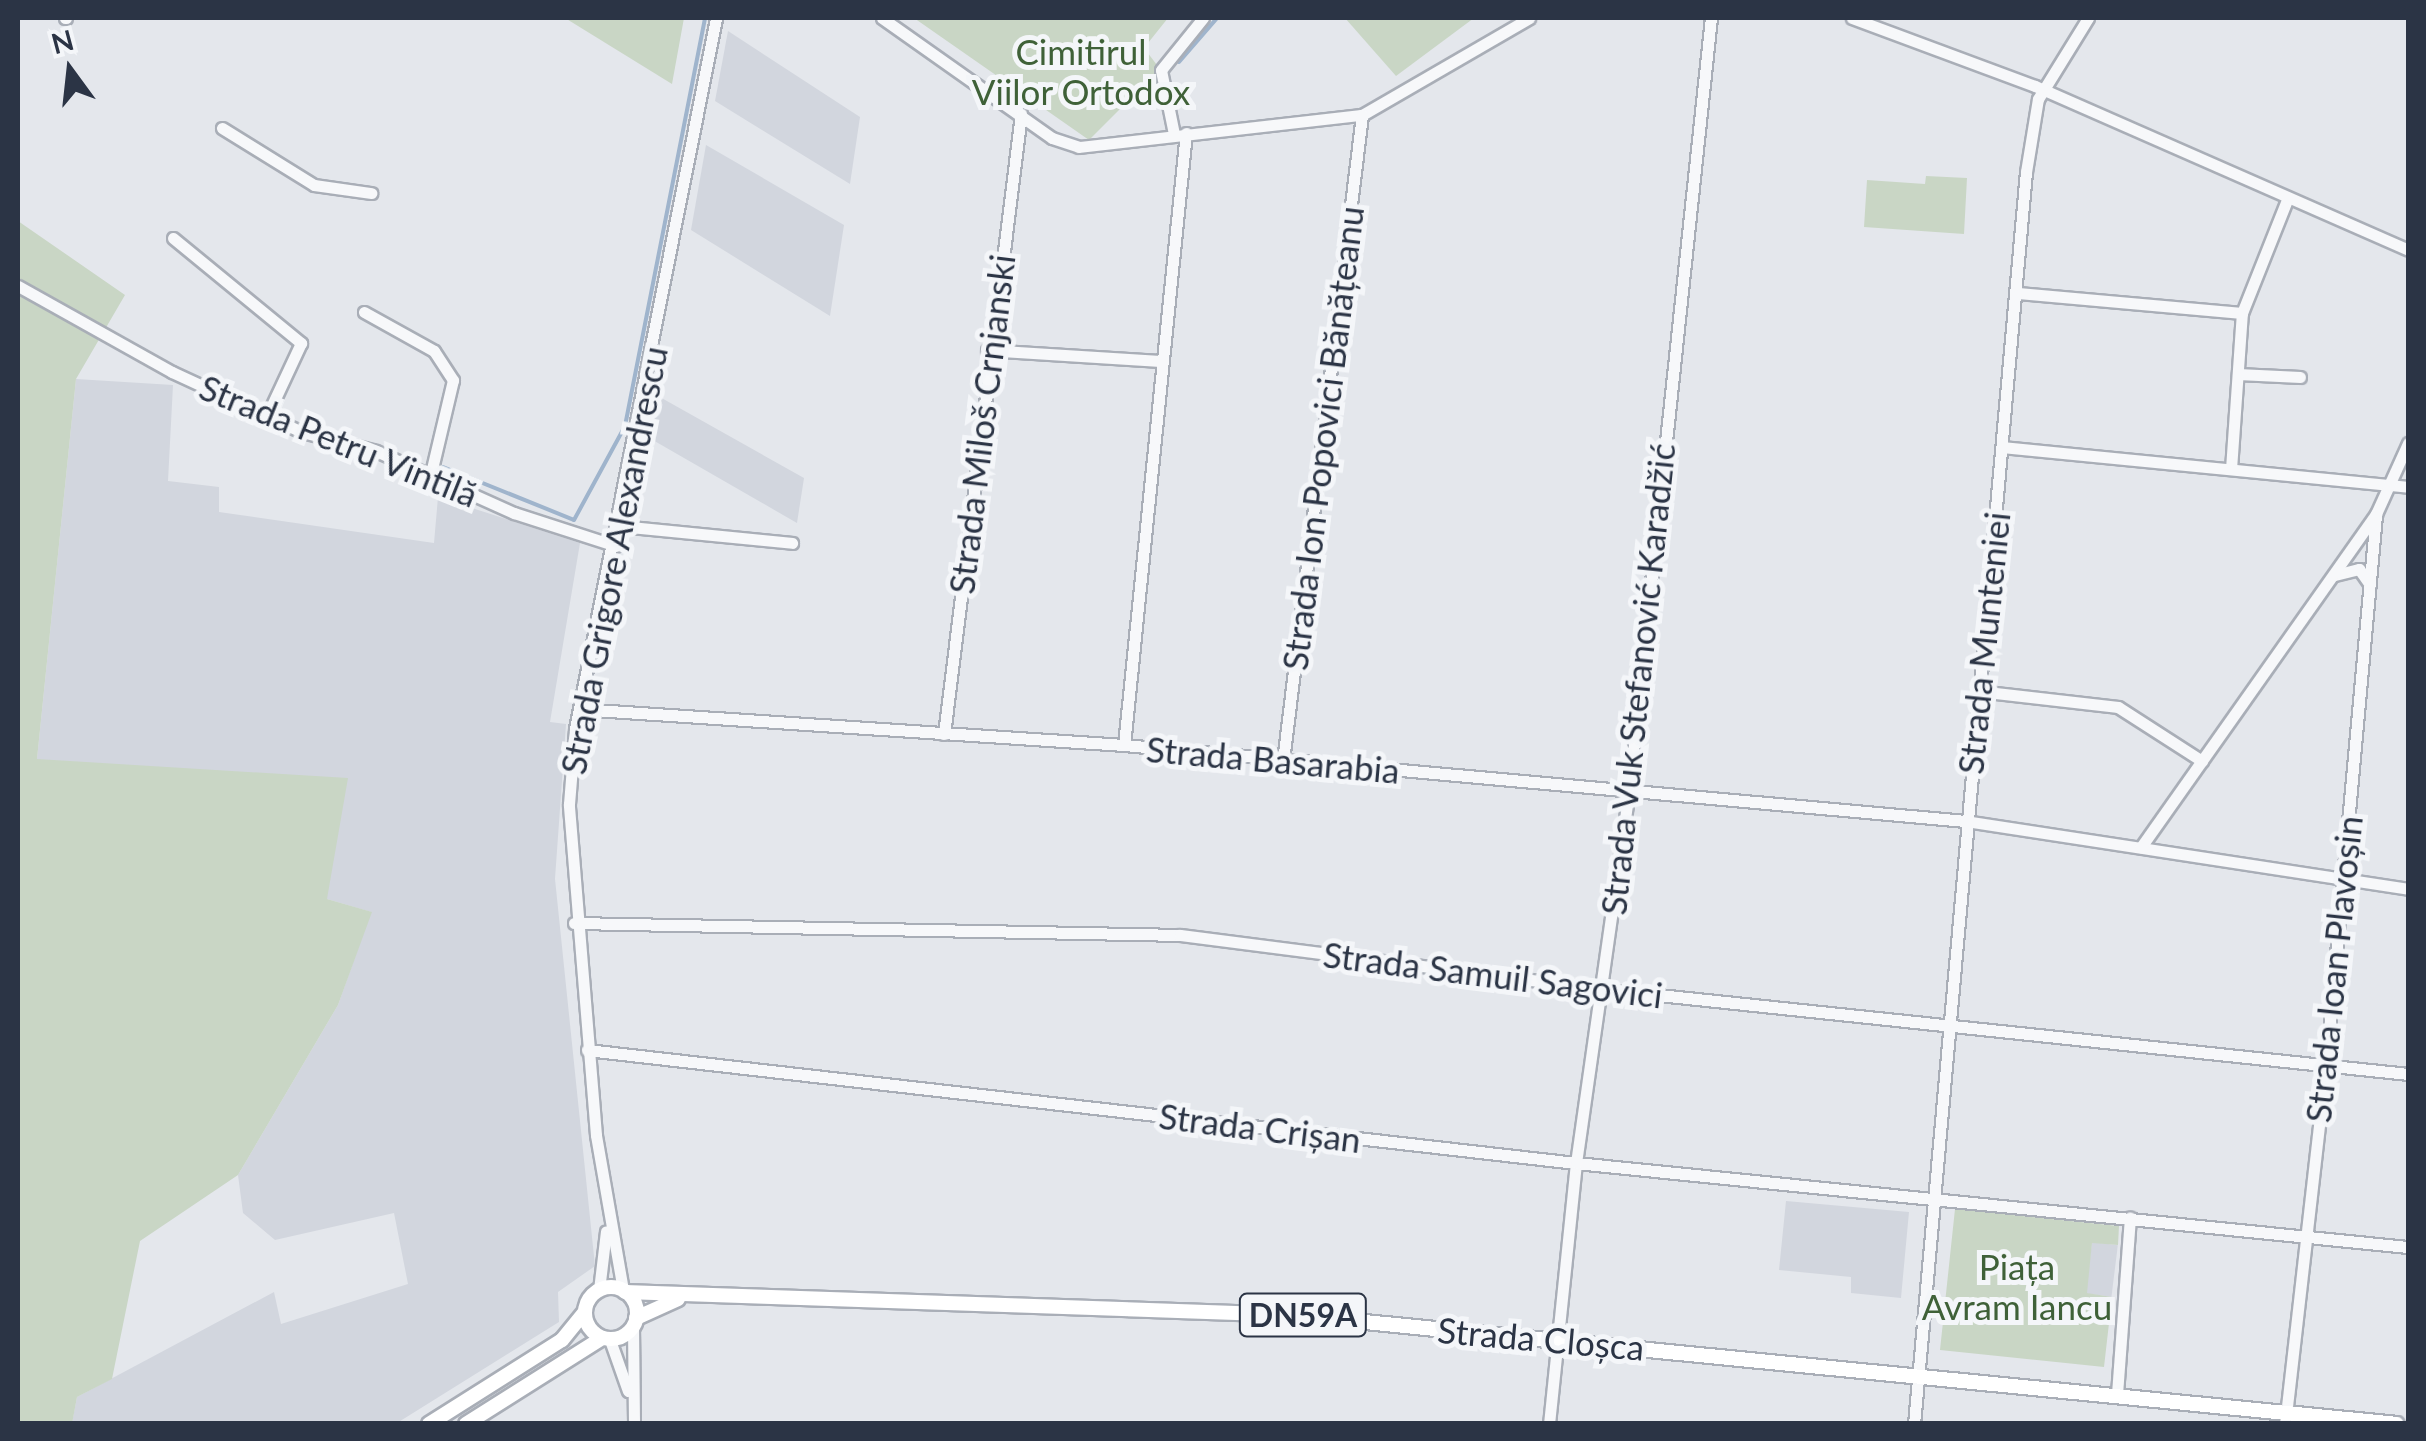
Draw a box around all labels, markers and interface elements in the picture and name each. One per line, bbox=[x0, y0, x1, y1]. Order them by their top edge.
north arrow bbox=[20, 20, 120, 120]
text: N bbox=[47, 22, 77, 60]
park label: Cimitirul Viilor Ortodox bbox=[971, 30, 1191, 112]
street label: Strada Ion Popovici Bănățeanu bbox=[1273, 203, 1371, 673]
street label: Strada Miloš Crnjanski bbox=[939, 252, 1023, 596]
street label: Strada Grigore Alexandrescu bbox=[551, 342, 675, 778]
street label: Strada Petru Vintilă bbox=[193, 365, 485, 515]
street label: Strada Vuk Stefanović Karadžić bbox=[1591, 441, 1683, 917]
street label: Strada Munteniei bbox=[1948, 510, 2018, 776]
street label: Strada Basarabia bbox=[1145, 727, 1401, 791]
street label: Strada Ioan Plavoșin bbox=[2296, 814, 2370, 1124]
street label: Strada Samuil Sagovici bbox=[1321, 932, 1665, 1016]
street label: Strada Crișan bbox=[1157, 1094, 1363, 1160]
park label: Piața Avram Iancu bbox=[1922, 1245, 2112, 1327]
road number: DN59A bbox=[1238, 1288, 1368, 1342]
street label: Strada Cloșca bbox=[1436, 1308, 1646, 1368]

